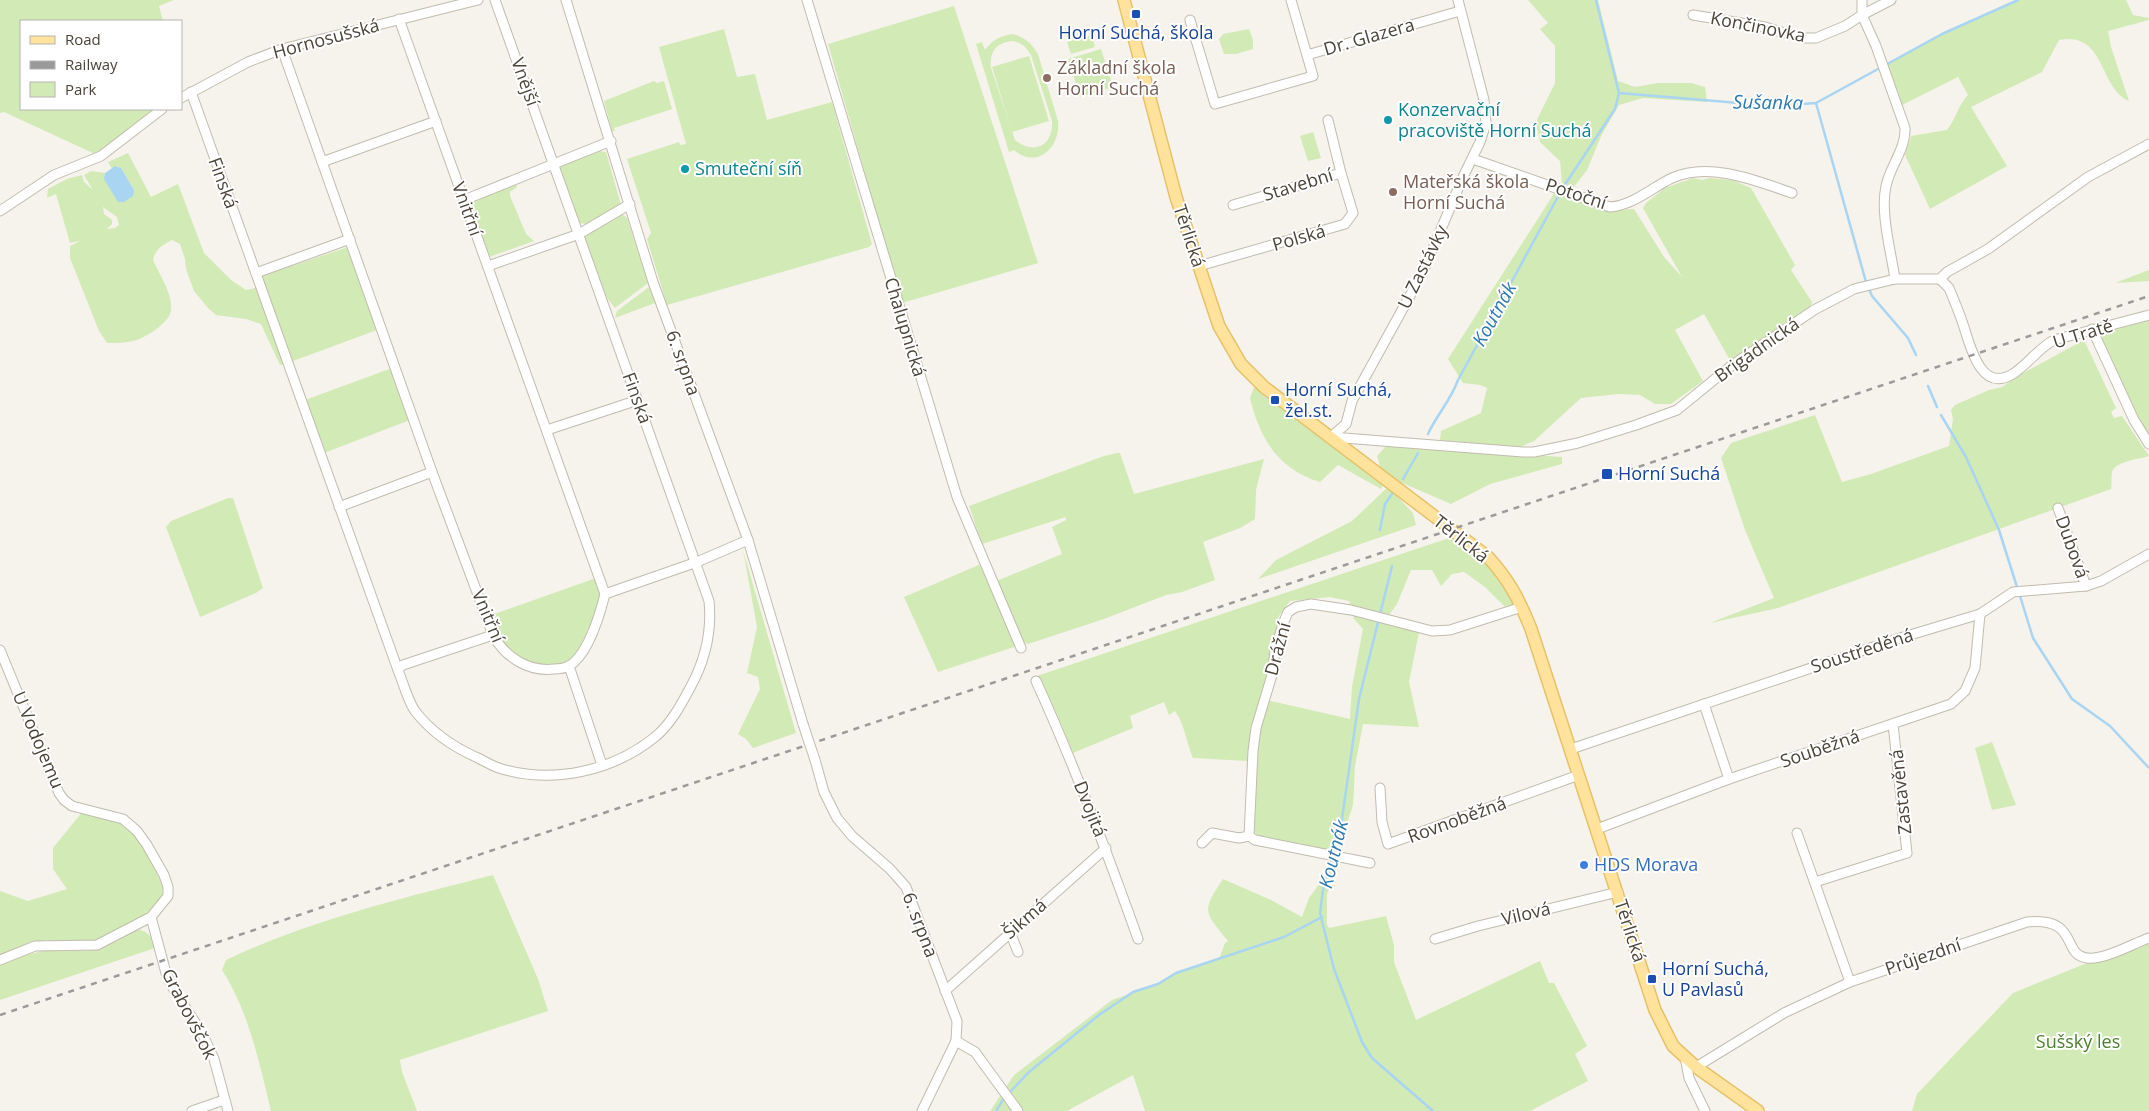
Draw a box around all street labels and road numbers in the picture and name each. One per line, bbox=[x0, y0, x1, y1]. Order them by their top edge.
street label: Končinovka bbox=[1709, 5, 1808, 47]
street label: Hornosušská bbox=[270, 12, 382, 64]
street label: Dr. Glazera bbox=[1321, 12, 1417, 60]
street label: Vnější bbox=[506, 54, 546, 109]
street label: Finská bbox=[204, 154, 244, 212]
street label: Stavební bbox=[1260, 162, 1336, 206]
street label: Potoční bbox=[1543, 172, 1610, 214]
street label: Vnitřní bbox=[447, 178, 489, 239]
street label: Těrlická bbox=[1169, 201, 1211, 270]
street label: Polská bbox=[1269, 218, 1328, 256]
street label: U Zastávky bbox=[1391, 220, 1453, 313]
street label: Chalupnická bbox=[879, 274, 932, 379]
street label: Brigádnická bbox=[1709, 311, 1803, 387]
street label: U Tratě bbox=[2050, 313, 2116, 354]
street label: 6. srpna bbox=[661, 327, 707, 399]
street label: Finská bbox=[618, 369, 658, 427]
street label: Těrlická bbox=[1429, 509, 1494, 568]
street label: Dubová bbox=[2051, 512, 2095, 581]
street label: Vnitřní bbox=[467, 585, 511, 646]
street label: Drážní bbox=[1258, 619, 1296, 678]
street label: Soustředěná bbox=[1807, 622, 1916, 678]
street label: U Vodojemu bbox=[8, 687, 70, 792]
street label: Souběžná bbox=[1777, 723, 1863, 773]
street label: Zastavěná bbox=[1884, 748, 1916, 836]
street label: Dvojitá bbox=[1069, 777, 1113, 840]
street label: Rovnoběžná bbox=[1404, 790, 1509, 848]
street label: 6. srpna bbox=[898, 889, 944, 961]
street label: Šikmá bbox=[997, 893, 1051, 944]
street label: Vilová bbox=[1499, 896, 1553, 930]
street label: Těrlická bbox=[1610, 896, 1652, 965]
street label: Průjezdní bbox=[1881, 932, 1964, 980]
street label: Grabovščok bbox=[157, 964, 223, 1063]

